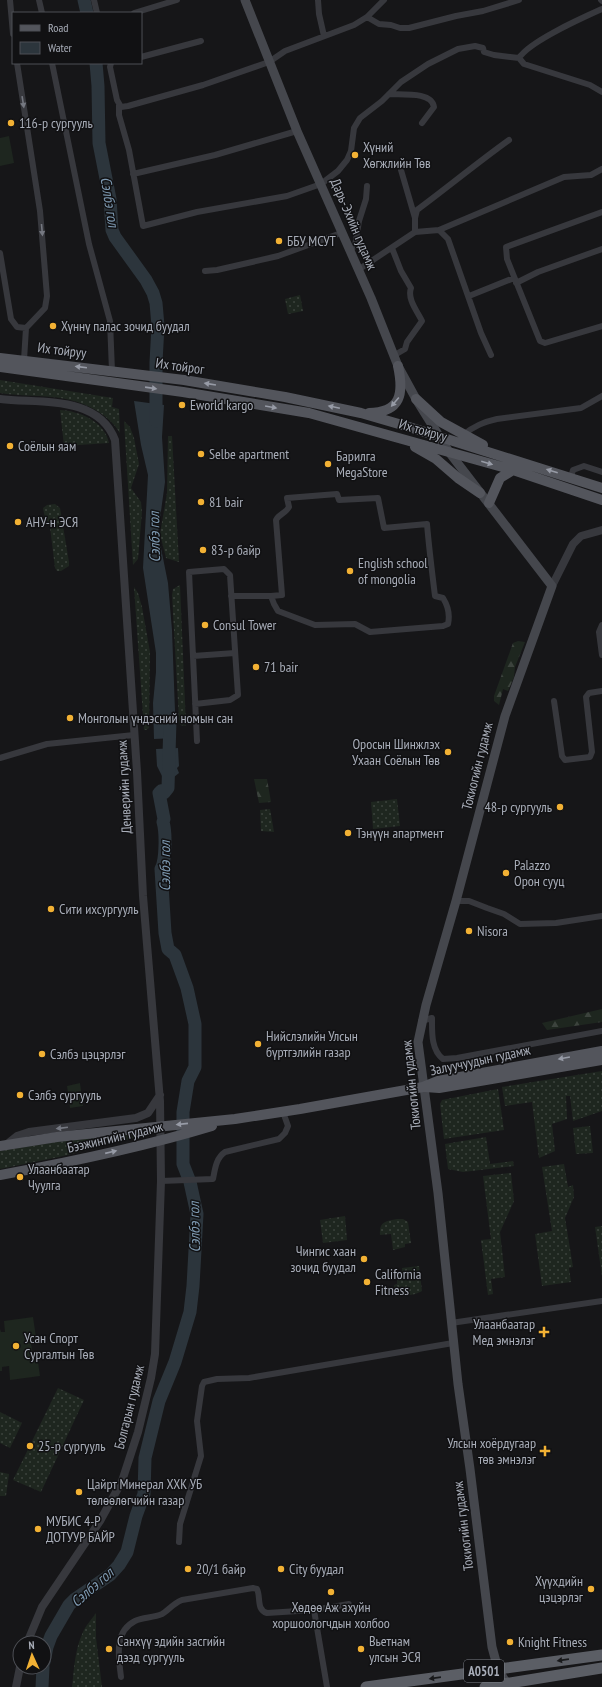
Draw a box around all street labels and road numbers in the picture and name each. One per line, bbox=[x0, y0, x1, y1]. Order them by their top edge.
street label: Дарь-Эхийн гудамж bbox=[327, 176, 382, 273]
street label: Их тойруу bbox=[36, 338, 88, 362]
street label: Их тойрог bbox=[155, 354, 206, 378]
street label: Их тойруу bbox=[397, 415, 450, 446]
street label: Токиогийн гудамж bbox=[457, 720, 497, 812]
street label: Денверийн гудамж bbox=[113, 739, 135, 834]
street label: Токиогийн гудамж bbox=[397, 1039, 425, 1131]
street label: Залуучуудын гудамж bbox=[428, 1040, 532, 1079]
street label: Бээжингийн гудамж bbox=[65, 1117, 165, 1157]
street label: Болгарын гудамж bbox=[110, 1363, 148, 1451]
street label: Токиогийн гудамж bbox=[449, 1480, 477, 1572]
road number: A0501 bbox=[464, 1660, 504, 1682]

